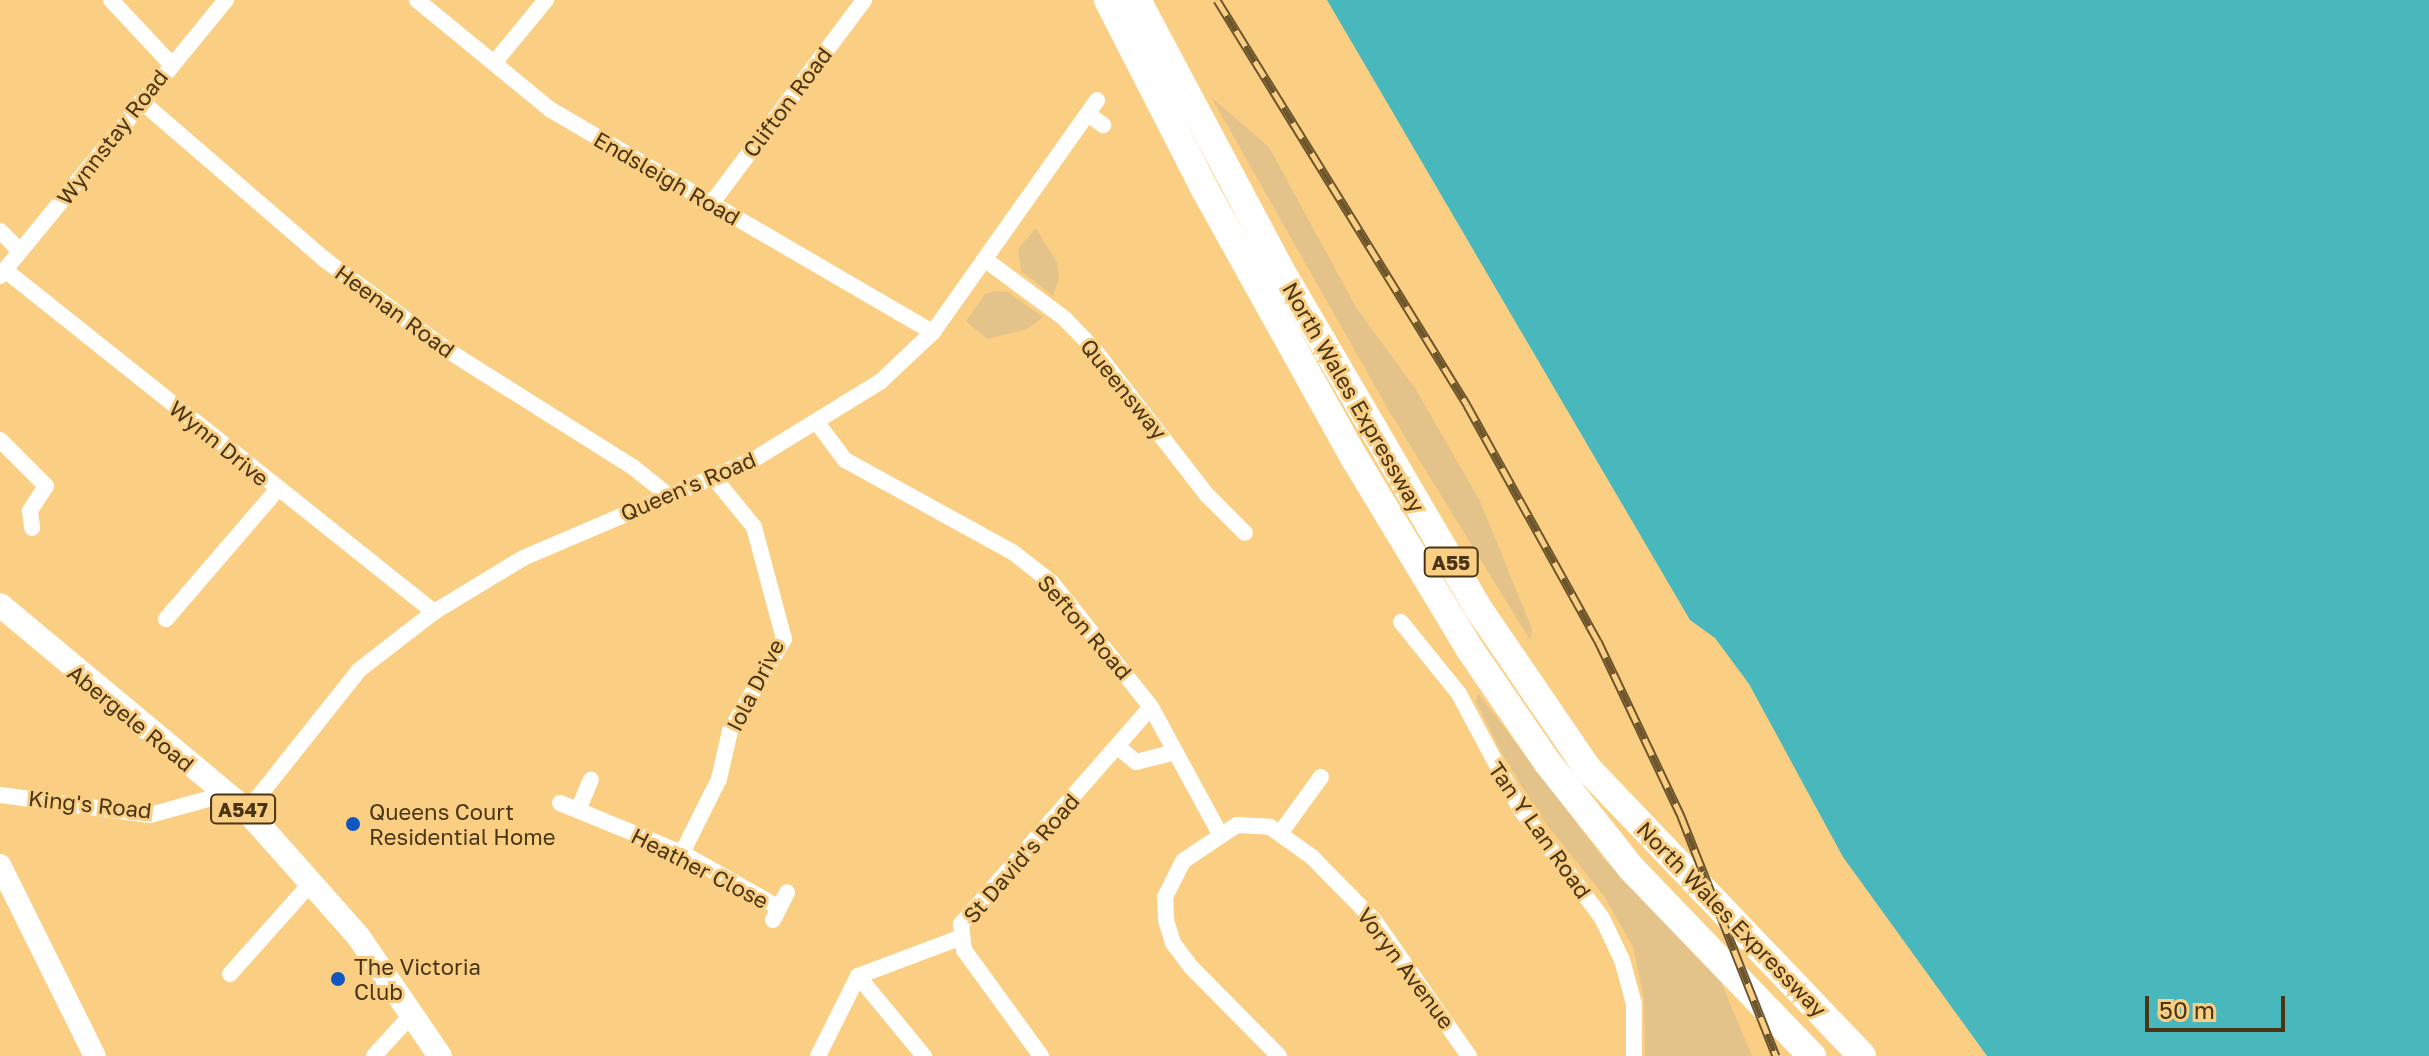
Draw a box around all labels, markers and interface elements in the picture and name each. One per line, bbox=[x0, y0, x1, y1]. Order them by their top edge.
street label: Clifton Road bbox=[737, 42, 837, 162]
street label: Wynnstay Road bbox=[51, 64, 173, 210]
street label: Endsleigh Road bbox=[589, 126, 745, 230]
street label: Heenan Road bbox=[330, 259, 460, 363]
street label: North Wales Expressway bbox=[1277, 277, 1431, 517]
street label: Queensway bbox=[1075, 333, 1173, 445]
street label: Wynn Drive bbox=[164, 395, 274, 491]
street label: Queen's Road bbox=[616, 446, 760, 526]
road number: A55 bbox=[1423, 546, 1479, 578]
street label: Sefton Road bbox=[1032, 569, 1138, 685]
street label: Iola Drive bbox=[721, 635, 789, 735]
street label: Abergele Road bbox=[63, 659, 199, 777]
street label: Tan Y Lan Road bbox=[1483, 757, 1597, 903]
street label: King's Road bbox=[27, 784, 153, 824]
street label: St David's Road bbox=[958, 788, 1084, 928]
road number: A547 bbox=[209, 793, 277, 825]
place label: Queens Court Residential Home bbox=[369, 798, 555, 850]
marker: Queens Court Residential Home bbox=[344, 815, 362, 833]
street label: North Wales Expressway bbox=[1632, 816, 1832, 1022]
street label: Heather Close bbox=[627, 822, 773, 914]
street label: Voryn Avenue bbox=[1352, 902, 1460, 1034]
place label: The Victoria Club bbox=[354, 953, 481, 1004]
marker: The Victoria Club bbox=[329, 970, 347, 988]
scale bar bbox=[2149, 980, 2289, 1030]
text: 50 m bbox=[2159, 995, 2215, 1024]

